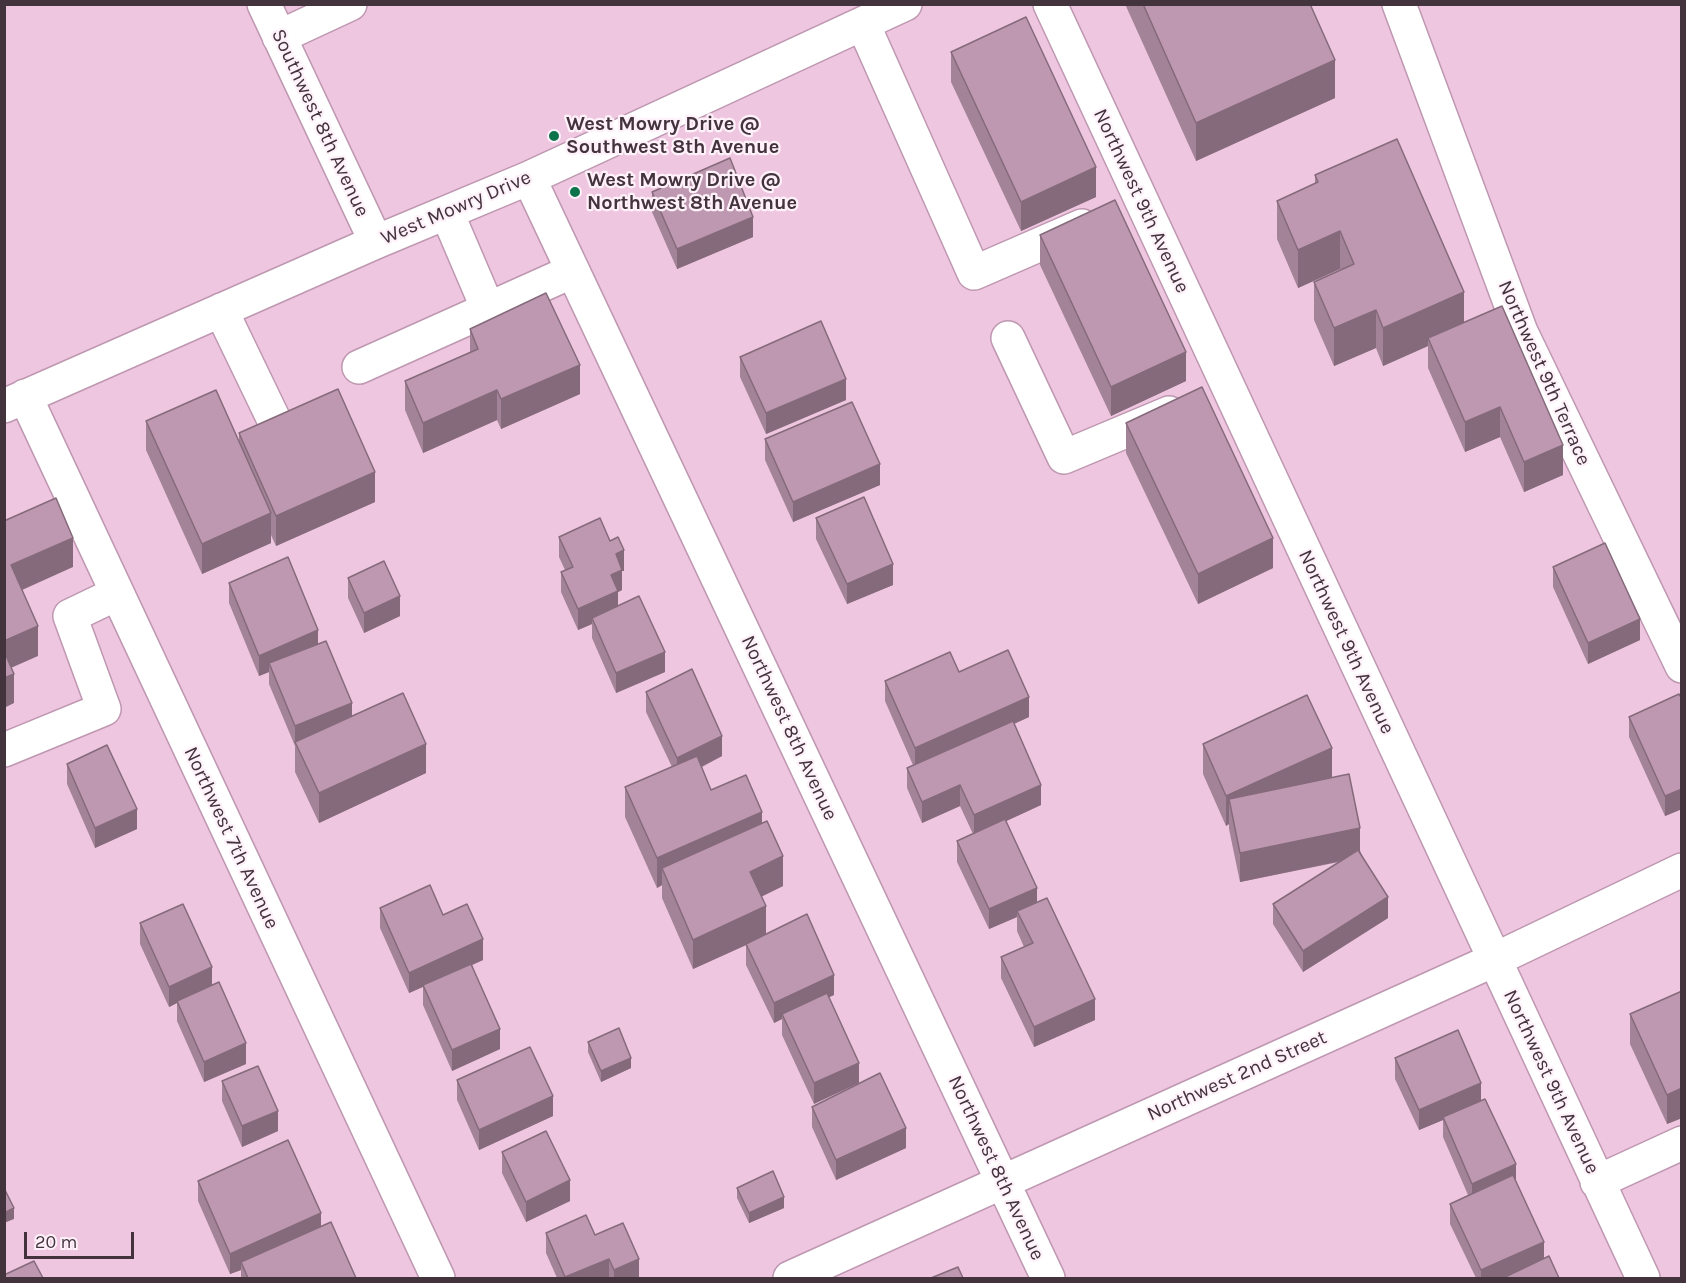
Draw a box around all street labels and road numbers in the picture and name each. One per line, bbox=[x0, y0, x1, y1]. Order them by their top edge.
street label: Southwest 8th Avenue bbox=[266, 25, 374, 221]
street label: Northwest 9th Avenue bbox=[1088, 105, 1194, 297]
street label: West Mowry Drive bbox=[377, 166, 535, 250]
street label: Northwest 9th Terrace bbox=[1492, 277, 1596, 469]
street label: Northwest 9th Avenue bbox=[1293, 546, 1399, 738]
street label: Northwest 8th Avenue bbox=[736, 632, 842, 824]
street label: Northwest 7th Avenue bbox=[178, 743, 284, 933]
street label: Northwest 9th Avenue bbox=[1498, 986, 1604, 1178]
street label: Northwest 2nd Street bbox=[1143, 1026, 1331, 1126]
street label: Northwest 8th Avenue bbox=[943, 1072, 1049, 1264]

